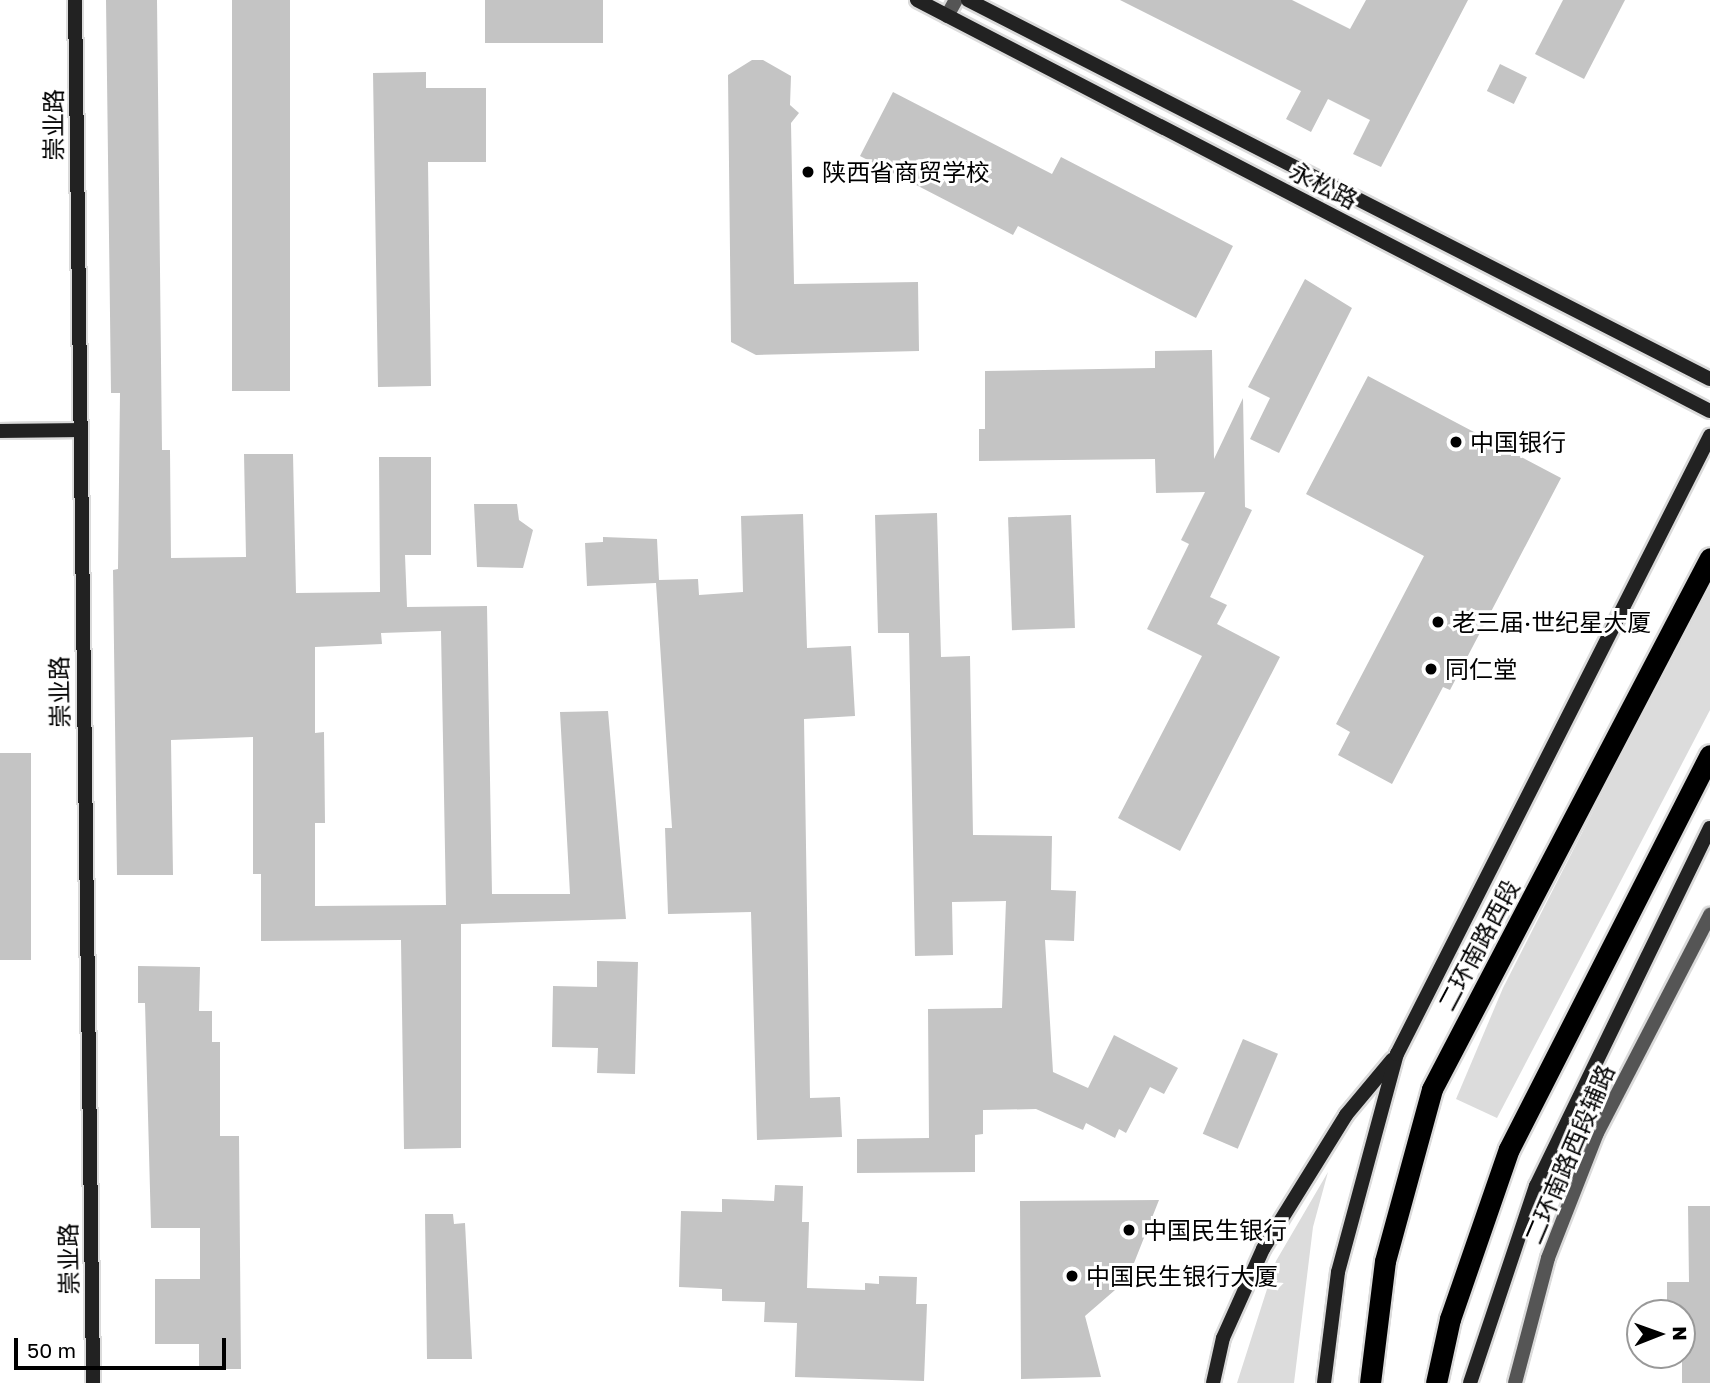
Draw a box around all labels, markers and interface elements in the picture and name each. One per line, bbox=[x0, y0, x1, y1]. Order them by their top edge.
street label: 崇业路 bbox=[39, 89, 67, 161]
street label: 永松路 bbox=[1285, 156, 1363, 214]
place label: 陕西省商贸学校 bbox=[822, 158, 990, 186]
marker: 陕西省商贸学校 bbox=[800, 164, 816, 180]
place label: 中国银行 bbox=[1470, 428, 1566, 456]
marker: 中国银行 bbox=[1448, 434, 1464, 450]
place label: 老三届·世纪星大厦 bbox=[1452, 608, 1651, 636]
marker: 老三届·世纪星大厦 bbox=[1430, 614, 1446, 630]
place label: 同仁堂 bbox=[1445, 655, 1517, 683]
street label: 崇业路 bbox=[44, 656, 74, 728]
marker: 同仁堂 bbox=[1423, 661, 1439, 677]
street label: 二环南路西段 bbox=[1431, 875, 1525, 1015]
street label: 二环南路西段辅路 bbox=[1518, 1060, 1620, 1248]
place label: 中国民生银行 bbox=[1143, 1216, 1287, 1244]
marker: 中国民生银行 bbox=[1121, 1222, 1137, 1238]
street label: 崇业路 bbox=[53, 1223, 83, 1295]
place label: 中国民生银行大厦 bbox=[1086, 1262, 1278, 1290]
marker: 中国民生银行大厦 bbox=[1064, 1268, 1080, 1284]
north arrow bbox=[1626, 1299, 1696, 1369]
scale bar bbox=[18, 1324, 229, 1368]
text: N bbox=[1669, 1326, 1692, 1341]
text: 50 m bbox=[27, 1337, 76, 1363]

